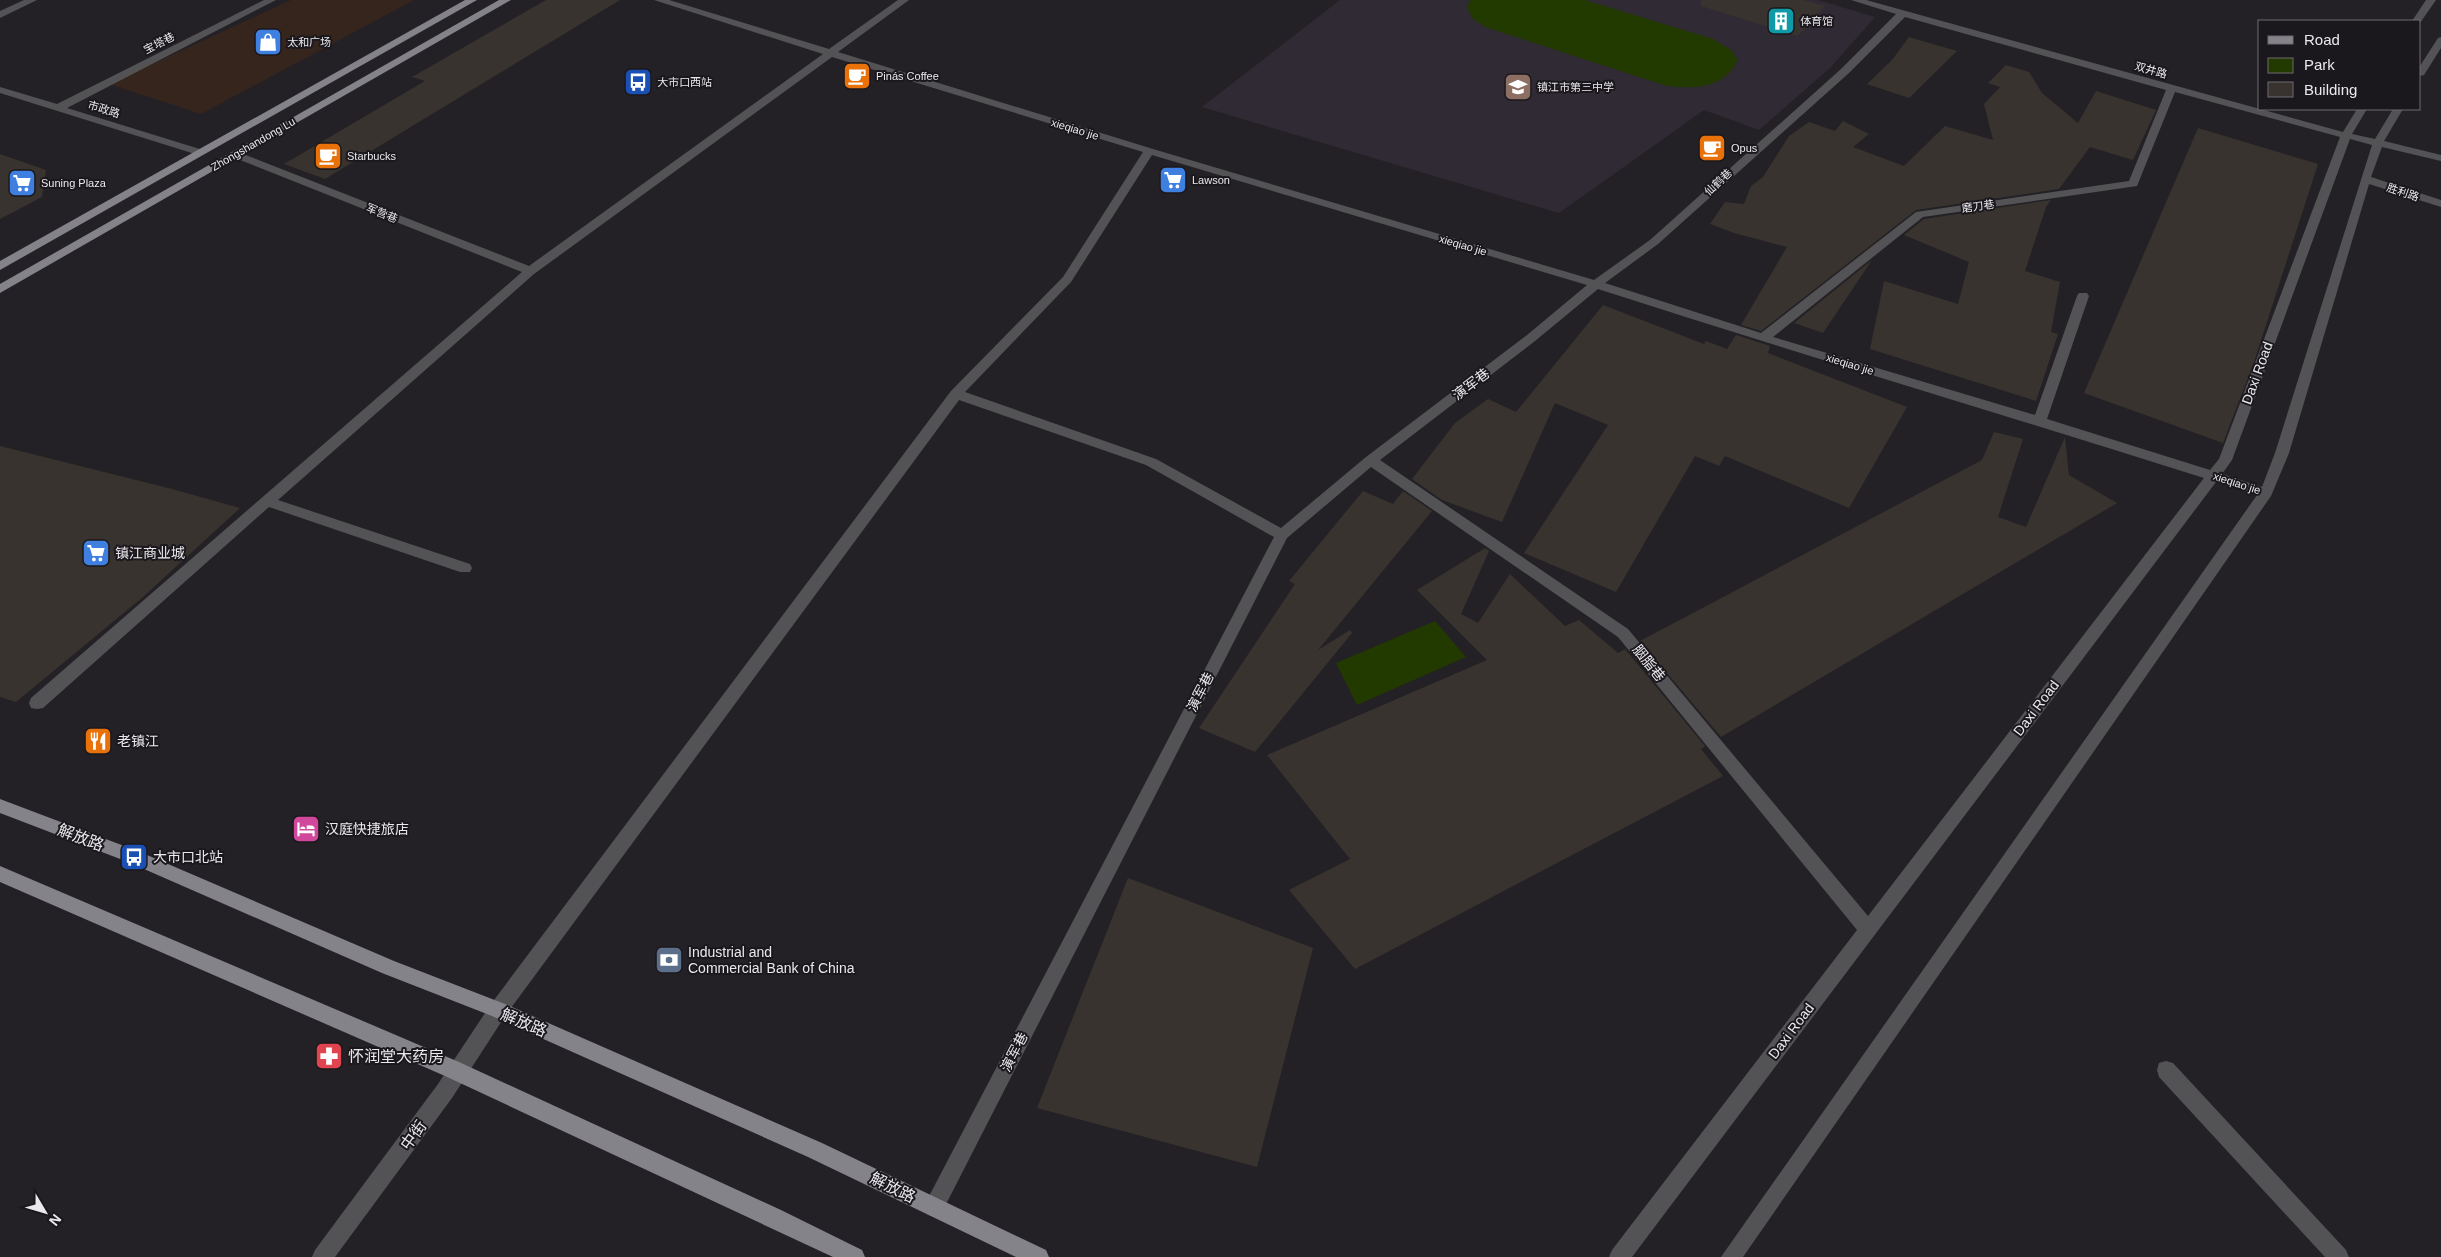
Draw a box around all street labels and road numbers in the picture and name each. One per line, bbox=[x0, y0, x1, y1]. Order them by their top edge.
street label: 宝塔巷 bbox=[142, 30, 176, 56]
street label: 双井路 bbox=[2133, 60, 2169, 80]
street label: 市政路 bbox=[86, 98, 122, 120]
street label: Zhongshandong Lu bbox=[209, 115, 297, 173]
street label: xieqiao jie bbox=[1050, 116, 1100, 142]
street label: 仙鹤巷 bbox=[1702, 166, 1734, 198]
street label: 胜利路 bbox=[2385, 181, 2421, 203]
street label: 磨刀巷 bbox=[1961, 198, 1995, 214]
street label: 军营巷 bbox=[364, 201, 400, 225]
street label: xieqiao jie bbox=[1438, 232, 1488, 258]
street label: Daxi Road bbox=[2238, 340, 2276, 406]
street label: xieqiao jie bbox=[1825, 351, 1875, 377]
street label: 演军巷 bbox=[1449, 365, 1493, 403]
street label: xieqiao jie bbox=[2212, 470, 2262, 496]
street label: 胭脂巷 bbox=[1630, 642, 1668, 684]
street label: 演军巷 bbox=[1183, 670, 1217, 714]
street label: Daxi Road bbox=[2010, 677, 2062, 739]
street label: 解放路 bbox=[55, 821, 106, 854]
street label: Daxi Road bbox=[1765, 1000, 1817, 1062]
street label: 解放路 bbox=[498, 1005, 549, 1040]
street label: 演军巷 bbox=[997, 1030, 1031, 1074]
street label: 中街 bbox=[397, 1117, 430, 1153]
street label: 解放路 bbox=[867, 1169, 918, 1206]

